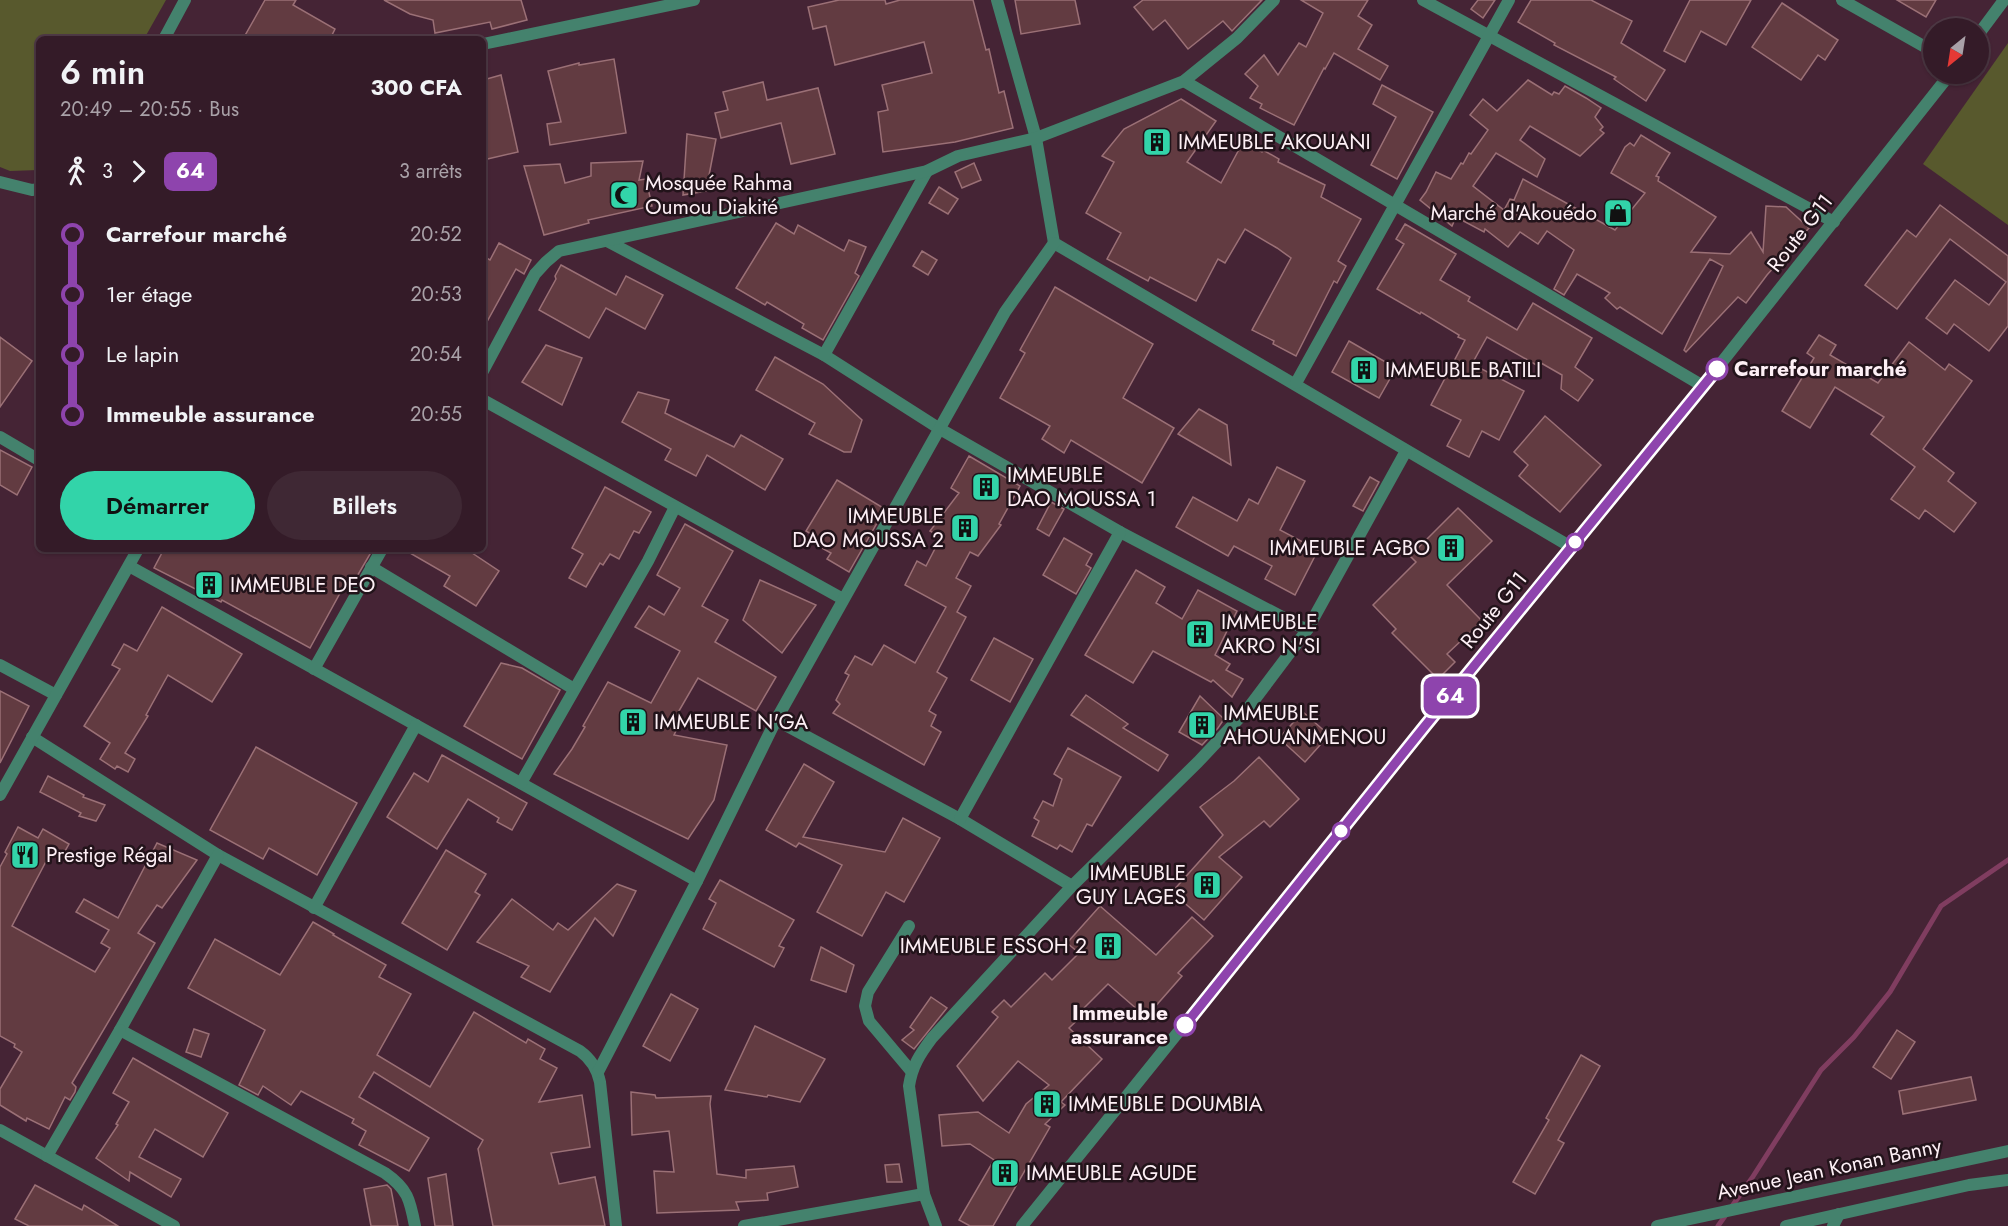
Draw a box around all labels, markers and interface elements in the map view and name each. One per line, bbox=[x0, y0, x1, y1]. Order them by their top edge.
north arrow bbox=[1923, 18, 1989, 84]
map controls bbox=[1923, 18, 1989, 84]
text: 6 min bbox=[60, 49, 145, 96]
text: 300 CFA bbox=[370, 71, 462, 103]
text: 20:49 – 20:55 · Bus bbox=[60, 95, 239, 124]
building icon: IMMEUBLE AKOUANI bbox=[1141, 126, 1173, 158]
place label: IMMEUBLE AKOUANI bbox=[1178, 127, 1371, 157]
icon: walk bbox=[60, 155, 93, 188]
icon: forward bbox=[122, 155, 155, 188]
text: 64 bbox=[176, 156, 205, 186]
text: 3 bbox=[102, 157, 113, 186]
text: 3 arrêts bbox=[399, 157, 462, 186]
place label: Mosquée Rahma Oumou Diakité bbox=[645, 168, 792, 222]
mosque icon: Mosquée Rahma Oumou Diakité bbox=[608, 179, 640, 211]
street label: Route G11 bbox=[1760, 188, 1840, 278]
shop icon: Marché d'Akouédo bbox=[1602, 197, 1634, 229]
place label: Marché d'Akouédo bbox=[1430, 198, 1597, 228]
text: Carrefour marché bbox=[106, 218, 287, 250]
text: 20:52 bbox=[410, 220, 462, 249]
text: 1er étage bbox=[106, 278, 192, 310]
text: 20:53 bbox=[410, 280, 462, 309]
text: Le lapin bbox=[106, 338, 179, 370]
text: 20:54 bbox=[410, 340, 462, 369]
building icon: IMMEUBLE BATILI bbox=[1348, 354, 1380, 386]
place label: Carrefour marché bbox=[1734, 354, 1907, 384]
place label: IMMEUBLE BATILI bbox=[1385, 355, 1541, 385]
marker: Carrefour marché bbox=[1706, 358, 1728, 380]
text: Immeuble assurance bbox=[106, 398, 315, 430]
text: 20:55 bbox=[410, 400, 462, 429]
place label: IMMEUBLE DAO MOUSSA 1 bbox=[1007, 460, 1156, 514]
button: Démarrer bbox=[60, 471, 255, 540]
button: Billets bbox=[267, 471, 462, 540]
building icon: IMMEUBLE DAO MOUSSA 1 bbox=[970, 471, 1002, 503]
place label: IMMEUBLE DAO MOUSSA 2 bbox=[792, 501, 944, 555]
building icon: IMMEUBLE DAO MOUSSA 2 bbox=[949, 512, 981, 544]
building icon: IMMEUBLE AGBO bbox=[1435, 532, 1467, 564]
place label: IMMEUBLE AGBO bbox=[1269, 533, 1430, 563]
unlabelled marker bbox=[1566, 533, 1584, 551]
street label: Route G11 bbox=[1454, 565, 1534, 655]
building icon: IMMEUBLE DEO bbox=[193, 569, 225, 601]
place label: IMMEUBLE DEO bbox=[230, 570, 375, 600]
place label: IMMEUBLE AKRO N'SI bbox=[1221, 607, 1320, 661]
building icon: IMMEUBLE AKRO N'SI bbox=[1184, 618, 1216, 650]
line badge: 64 bbox=[1423, 676, 1477, 716]
text: 64 bbox=[1436, 681, 1464, 711]
place label: IMMEUBLE AHOUANMENOU bbox=[1223, 698, 1386, 752]
building icon: IMMEUBLE N'GA bbox=[617, 706, 649, 738]
place label: IMMEUBLE N'GA bbox=[654, 707, 808, 737]
building icon: IMMEUBLE AHOUANMENOU bbox=[1186, 709, 1218, 741]
unlabelled marker bbox=[1332, 822, 1350, 840]
restaurant icon: Prestige Régal bbox=[9, 839, 41, 871]
place label: Prestige Régal bbox=[46, 840, 172, 870]
place label: IMMEUBLE GUY LAGES bbox=[1076, 858, 1186, 912]
building icon: IMMEUBLE GUY LAGES bbox=[1191, 869, 1223, 901]
building icon: IMMEUBLE ESSOH 2 bbox=[1092, 930, 1124, 962]
place label: IMMEUBLE ESSOH 2 bbox=[900, 931, 1087, 961]
place label: Immeuble assurance bbox=[1071, 998, 1168, 1052]
marker: Immeuble assurance bbox=[1174, 1014, 1196, 1036]
building icon: IMMEUBLE DOUMBIA bbox=[1031, 1088, 1063, 1120]
place label: IMMEUBLE DOUMBIA bbox=[1068, 1089, 1263, 1119]
street label: Avenue Jean Konan Banny bbox=[1714, 1130, 1945, 1207]
building icon: IMMEUBLE AGUDE bbox=[989, 1157, 1021, 1189]
place label: IMMEUBLE AGUDE bbox=[1026, 1158, 1197, 1188]

